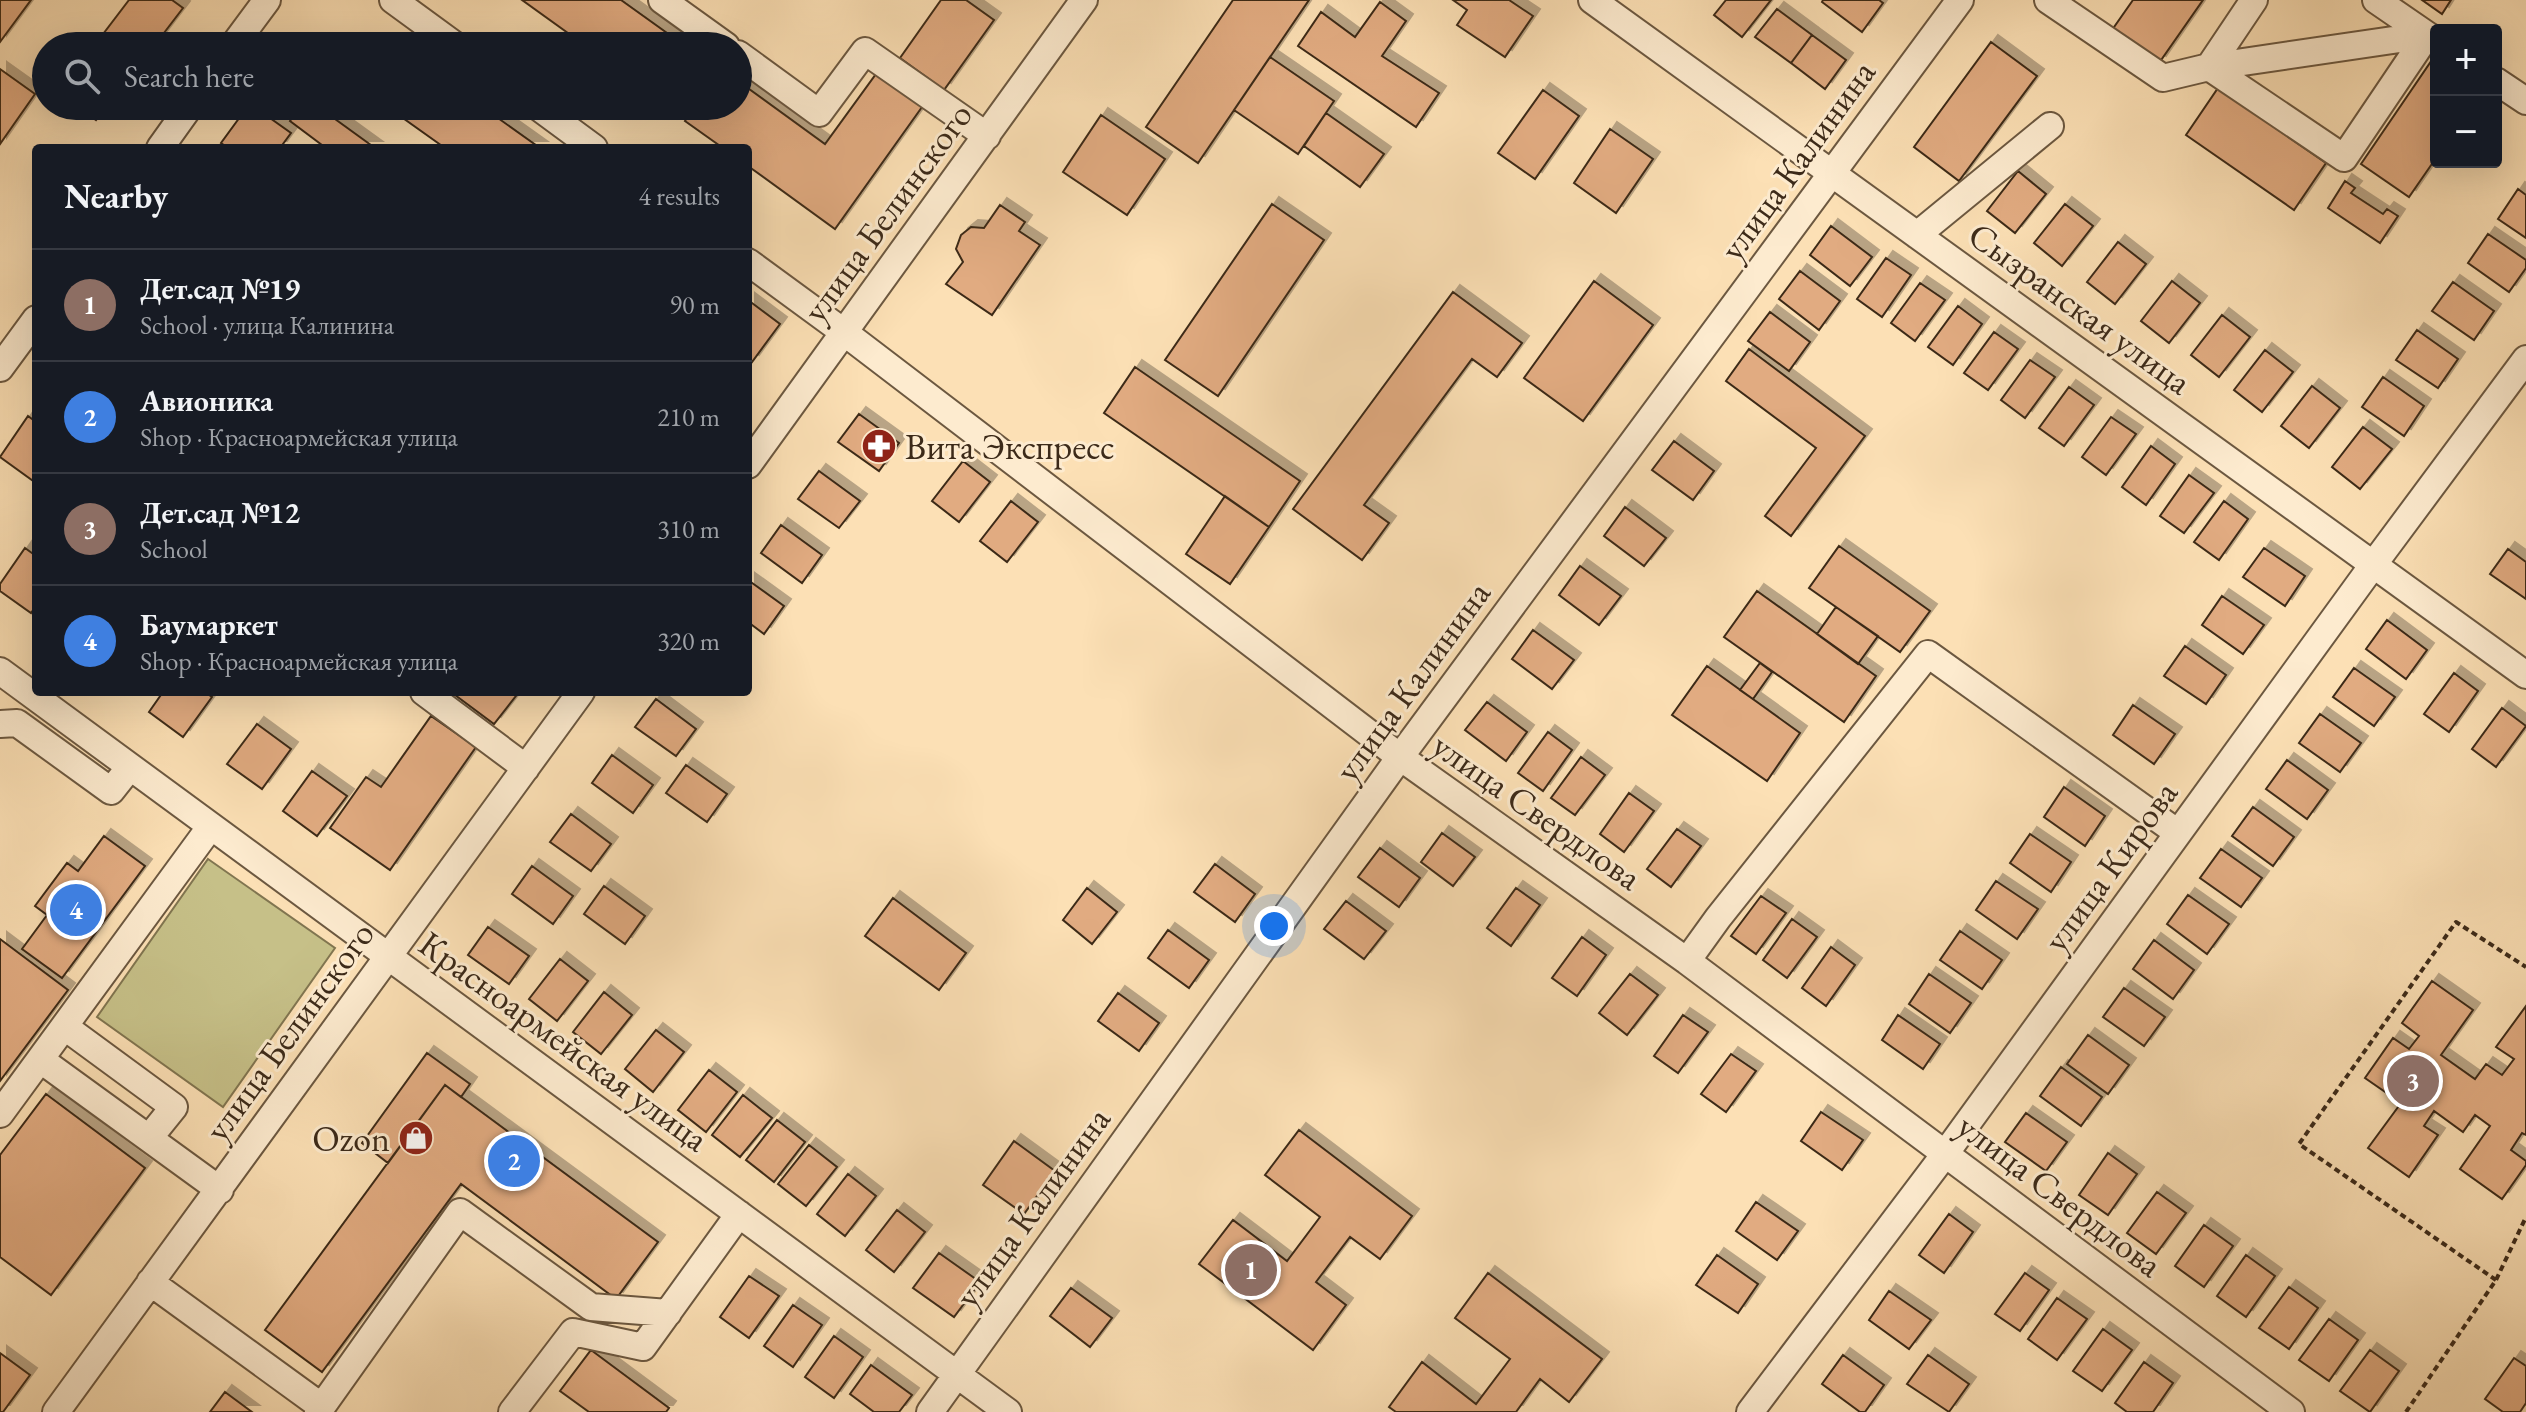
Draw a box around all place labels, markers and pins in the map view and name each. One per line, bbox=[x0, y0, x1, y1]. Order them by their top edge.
place label: Вита Экспресс bbox=[905, 423, 1115, 470]
pharmacy icon: Вита Экспресс bbox=[860, 427, 898, 465]
pin: 4 bbox=[50, 880, 102, 940]
pin: 3 bbox=[2387, 1051, 2439, 1111]
place label: Ozon bbox=[312, 1115, 390, 1162]
shop icon: Ozon bbox=[397, 1119, 435, 1157]
pin: 2 bbox=[488, 1131, 540, 1191]
pin: 1 bbox=[1225, 1240, 1277, 1300]

